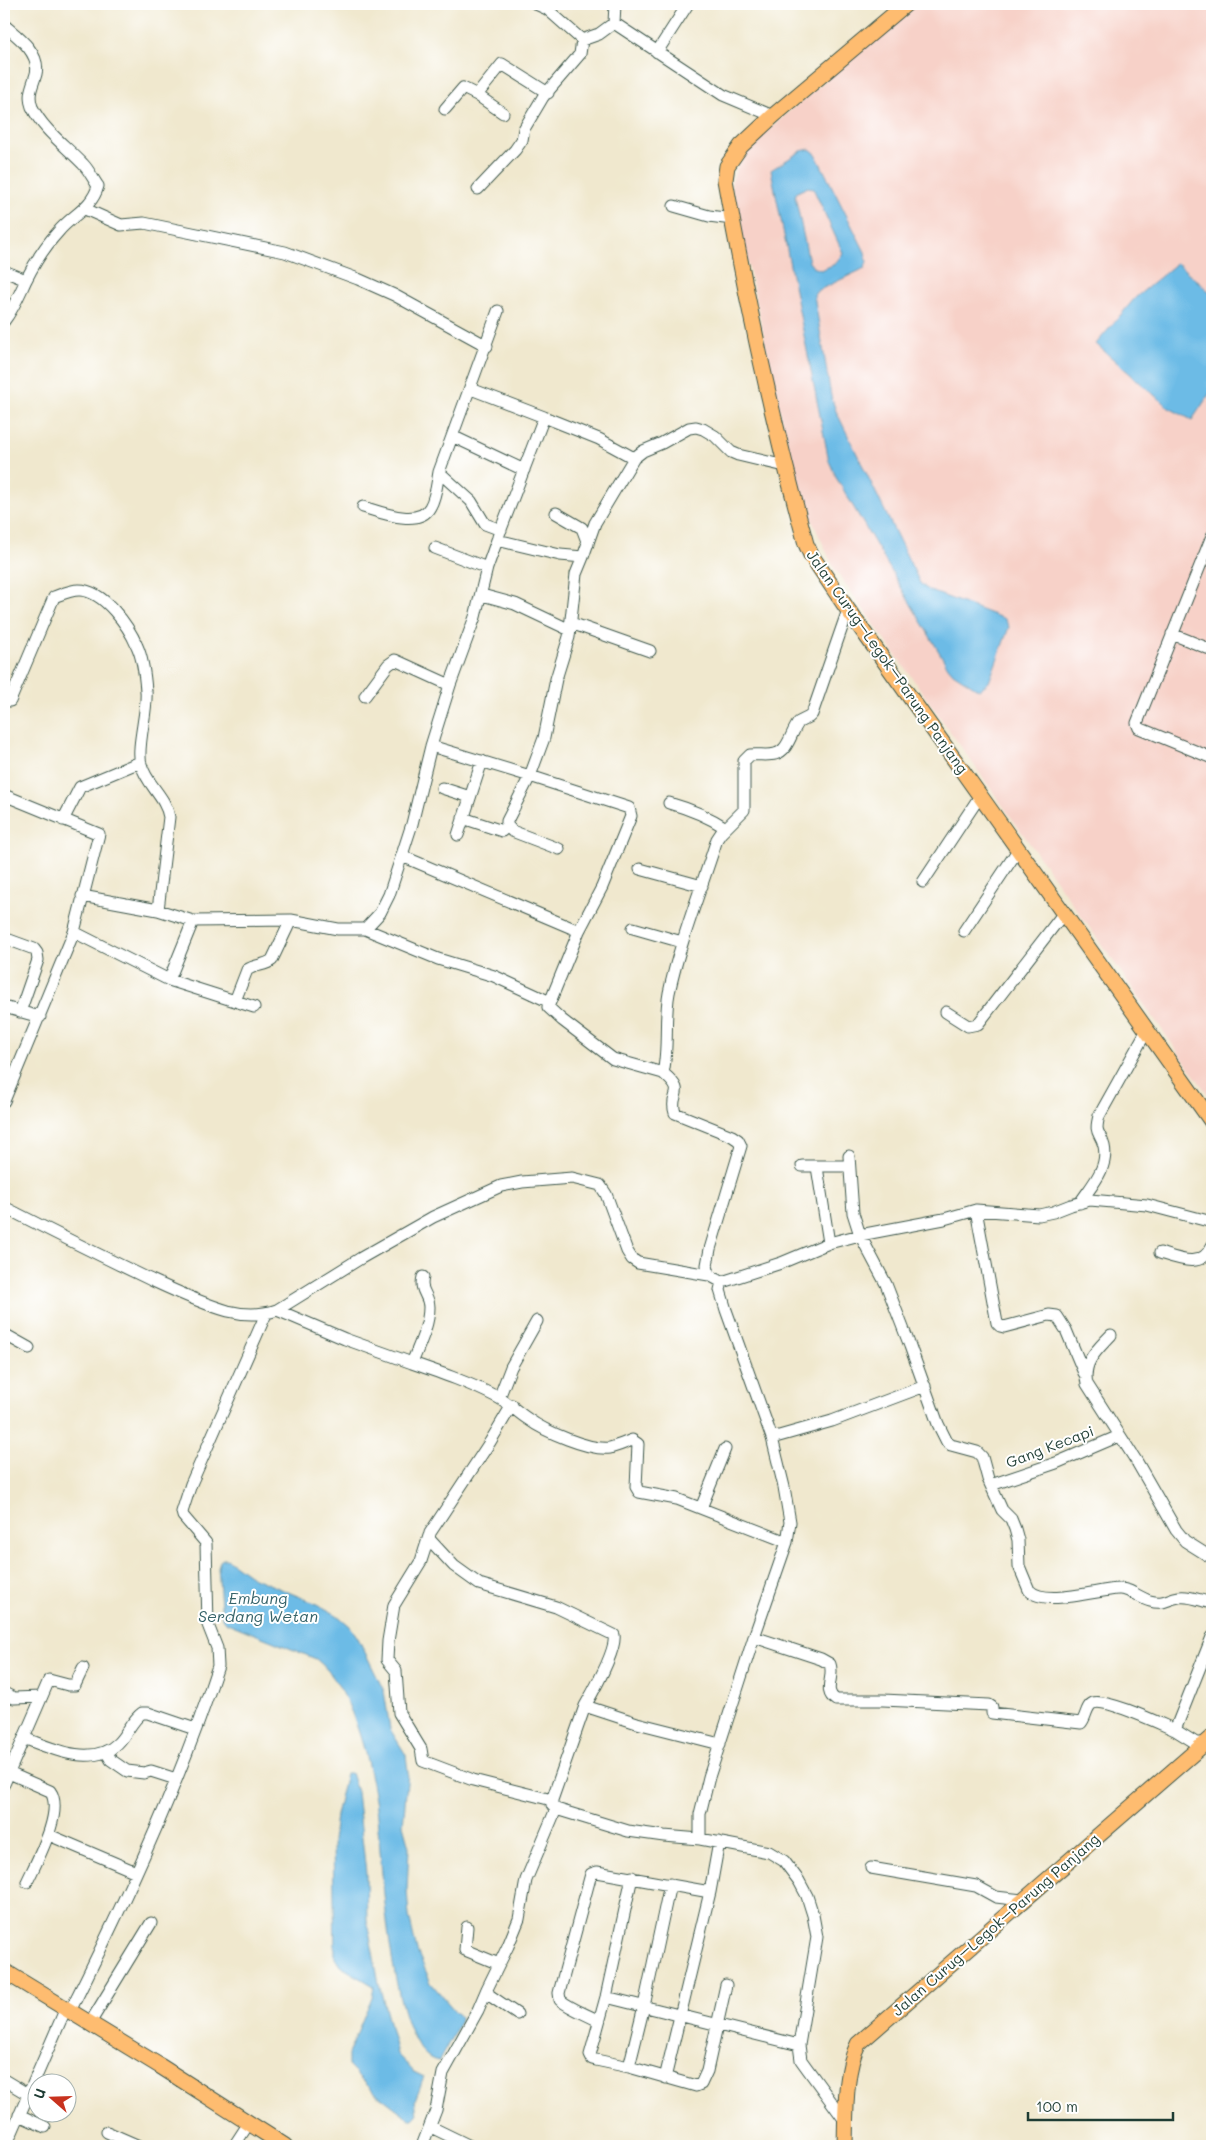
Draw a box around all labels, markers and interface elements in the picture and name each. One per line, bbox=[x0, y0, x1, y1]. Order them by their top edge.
street label: Jalan Curug–Legok–Parung Panjang bbox=[803, 546, 973, 777]
street label: Gang Kecapi bbox=[1003, 1420, 1096, 1472]
water label: Embung Serdang Wetan bbox=[198, 1587, 318, 1626]
street label: Jalan Curug–Legok–Parung Panjang bbox=[887, 1828, 1104, 2020]
north arrow bbox=[28, 2072, 78, 2122]
text: U bbox=[29, 2086, 50, 2101]
scale bar bbox=[1028, 2090, 1174, 2122]
text: 100 m bbox=[1036, 2096, 1078, 2116]

